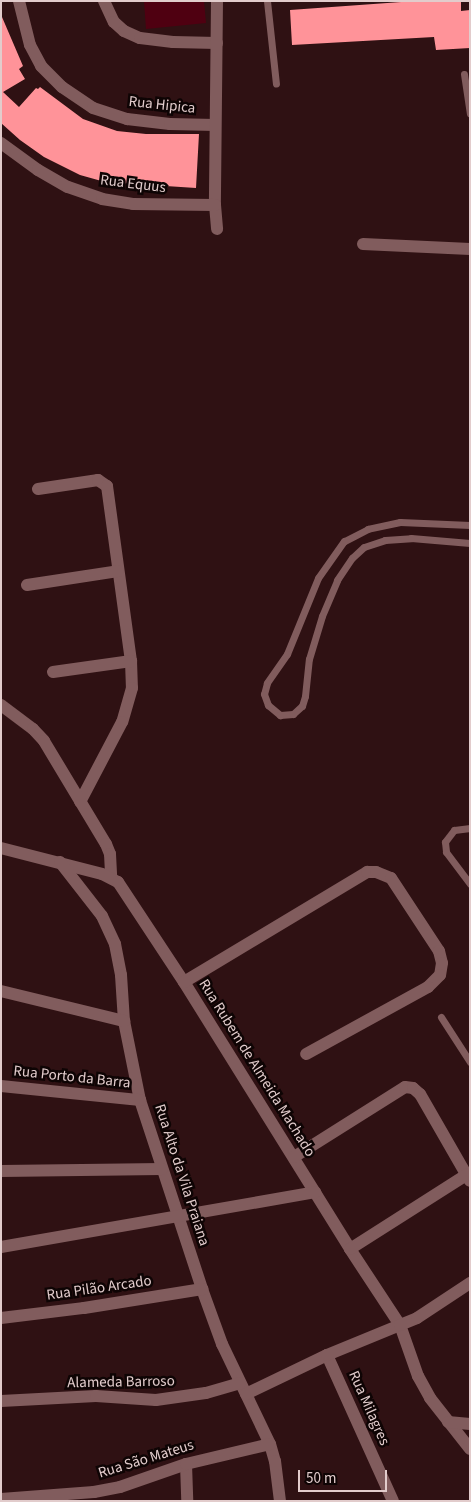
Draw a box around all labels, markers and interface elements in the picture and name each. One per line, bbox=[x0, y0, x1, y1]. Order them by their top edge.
street label: Rua Hipica bbox=[128, 93, 196, 117]
street label: Rua Equus bbox=[99, 171, 167, 197]
street label: Rua Rubem de Almeida Machado bbox=[195, 976, 319, 1160]
street label: Rua Porto da Barra bbox=[13, 1062, 131, 1092]
street label: Rua Alto da Vila Praiana bbox=[151, 1102, 213, 1248]
street label: Rua Pilão Arcado bbox=[45, 1272, 153, 1304]
street label: Rua Milagres bbox=[345, 1368, 393, 1448]
street label: Alameda Barroso bbox=[67, 1372, 175, 1392]
street label: Rua São Mateus bbox=[96, 1436, 196, 1482]
scale bar bbox=[301, 1460, 390, 1492]
text: 50 m bbox=[306, 1468, 336, 1489]

